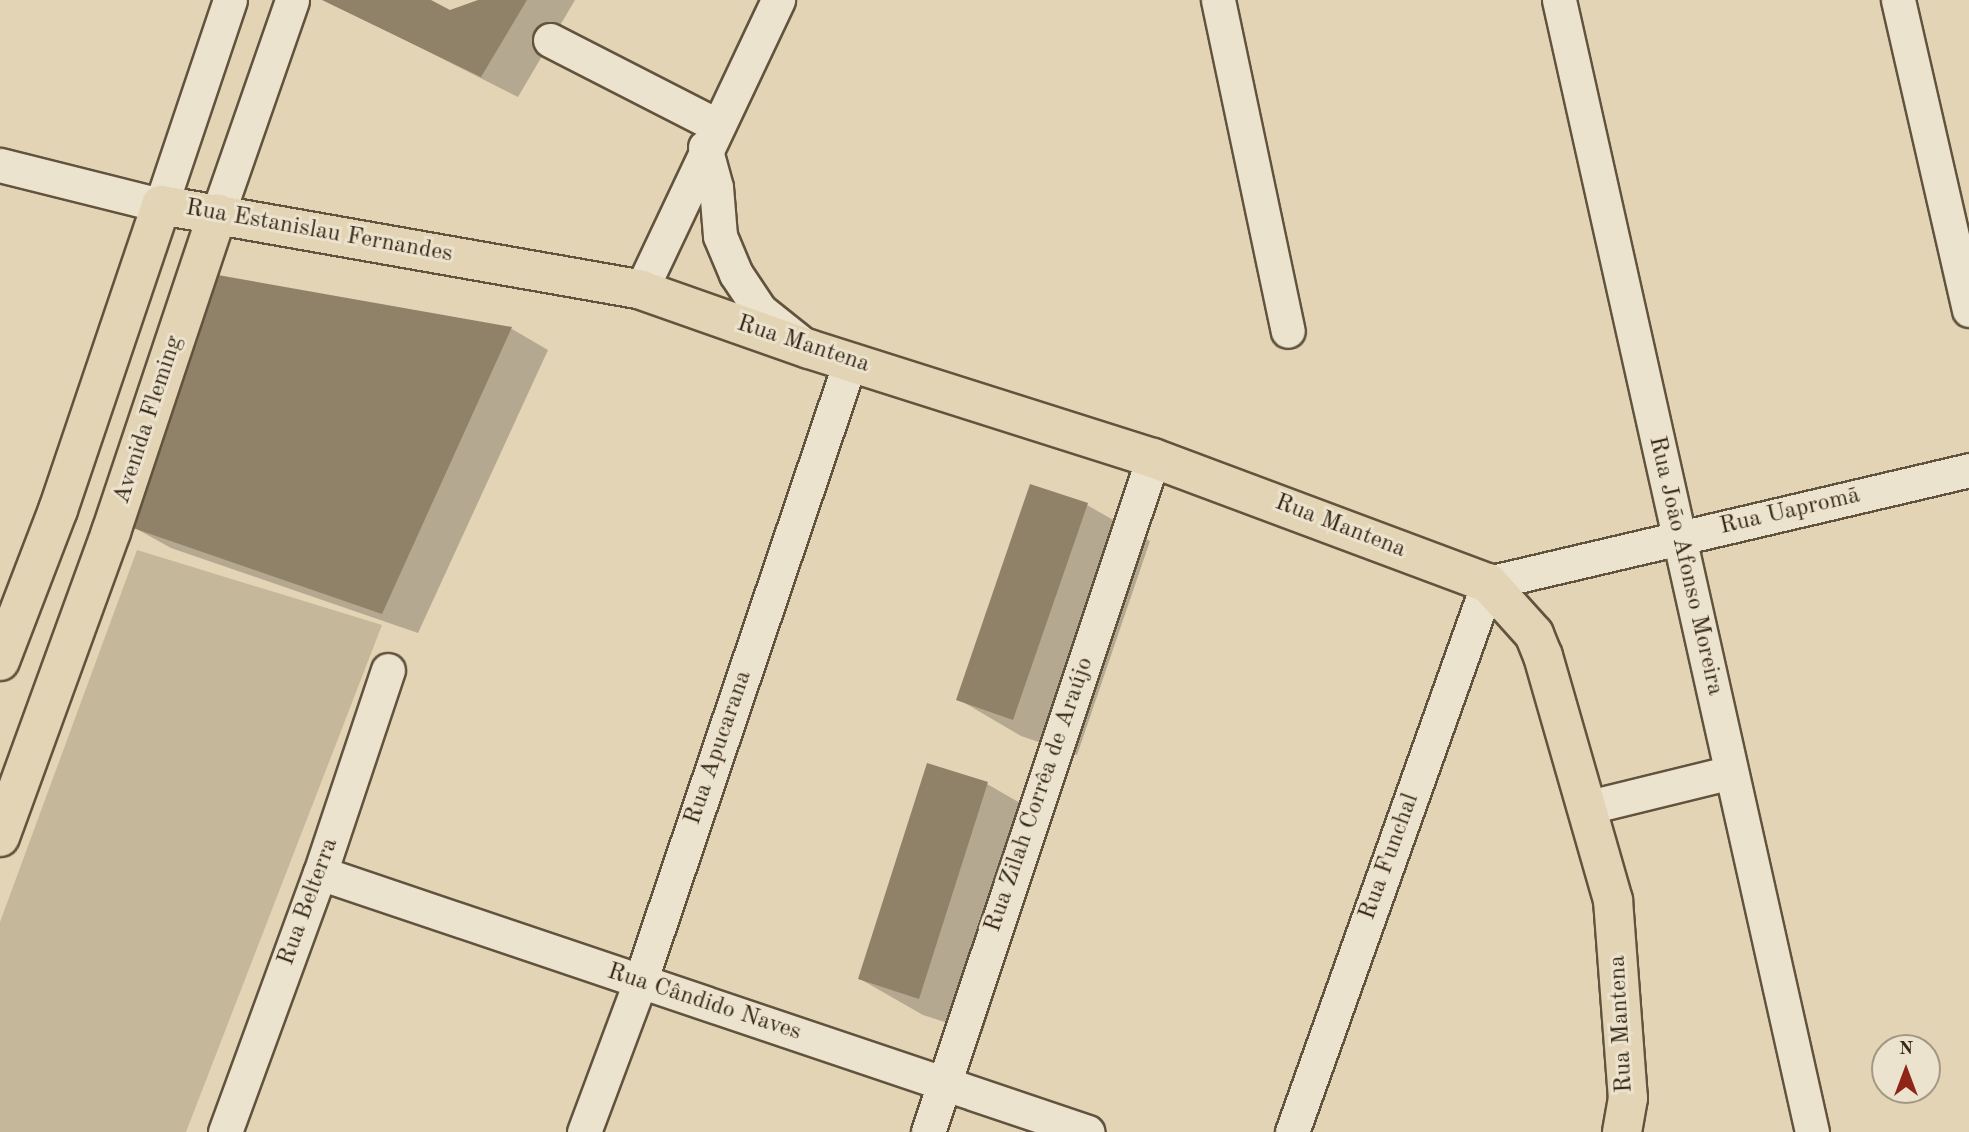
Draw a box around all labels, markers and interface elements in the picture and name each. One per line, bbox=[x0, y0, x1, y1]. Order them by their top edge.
street label: Rua Estanislau Fernandes bbox=[183, 194, 455, 270]
street label: Rua Mantena bbox=[733, 310, 873, 380]
street label: Avenida Fleming bbox=[108, 332, 190, 508]
street label: Rua João Afonso Moreira bbox=[1641, 434, 1729, 698]
street label: Rua Uapromã bbox=[1717, 482, 1863, 542]
street label: Rua Mantena bbox=[1271, 489, 1409, 565]
street label: Rua Zilah Corrêa de Araújo bbox=[979, 654, 1101, 936]
street label: Rua Apucarana bbox=[679, 667, 759, 829]
street label: Rua Funchal bbox=[1354, 790, 1426, 924]
street label: Rua Belterra bbox=[273, 834, 345, 970]
street label: Rua Mantena bbox=[1604, 954, 1640, 1094]
street label: Rua Cândido Naves bbox=[603, 958, 805, 1048]
north arrow bbox=[1871, 1034, 1941, 1104]
text: N bbox=[1899, 1040, 1913, 1059]

